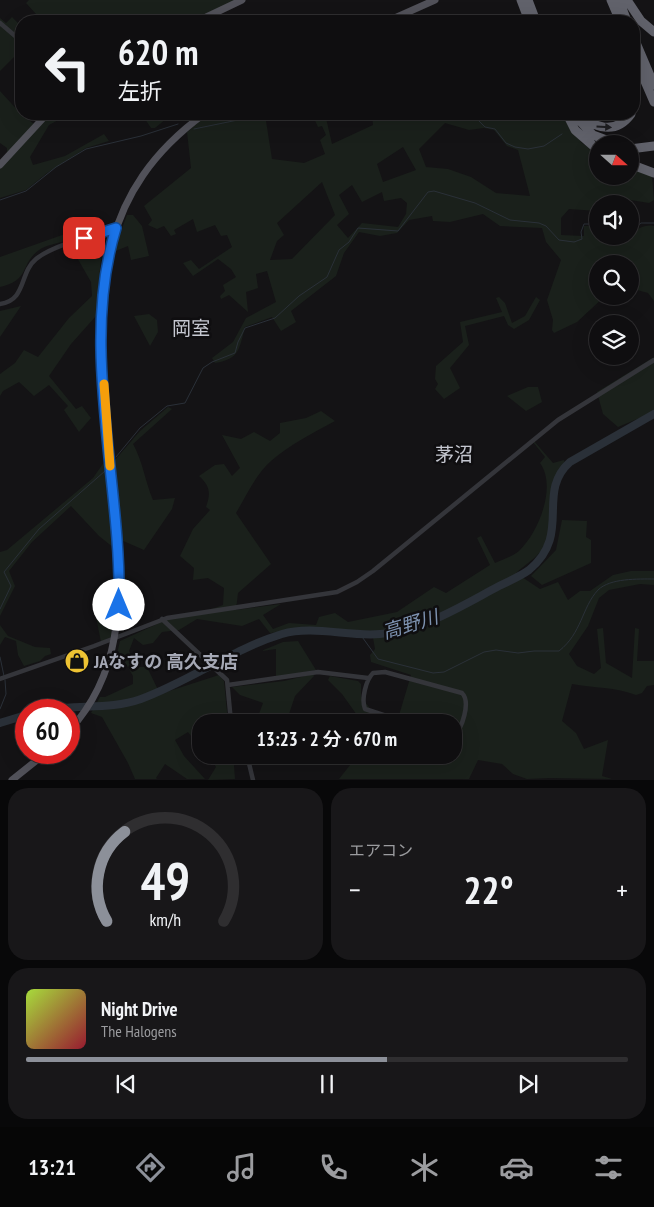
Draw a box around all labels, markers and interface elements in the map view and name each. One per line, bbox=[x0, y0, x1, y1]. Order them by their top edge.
text: 620 m bbox=[118, 29, 199, 75]
icon: left bbox=[35, 35, 100, 100]
text: 左折 bbox=[118, 77, 162, 105]
one-way arrow bbox=[597, 123, 613, 131]
north arrow bbox=[589, 135, 639, 185]
map controls bbox=[589, 135, 639, 365]
button: sound bbox=[589, 195, 639, 245]
pin bbox=[63, 217, 105, 259]
icon: arrive bbox=[70, 224, 98, 252]
button: search bbox=[589, 255, 639, 305]
button: layers bbox=[589, 315, 639, 365]
district label: 岡室 bbox=[172, 316, 210, 340]
district label: 茅沼 bbox=[435, 442, 473, 466]
position arrow bbox=[92, 578, 144, 630]
water label: 高野川 bbox=[379, 604, 443, 644]
shop icon: JAなすの 高久支店 bbox=[64, 648, 90, 674]
place label: JAなすの 高久支店 bbox=[93, 650, 238, 673]
speed limit sign: 60 bbox=[15, 699, 80, 764]
text: 13:23 · 2 分 · 670 m bbox=[257, 727, 397, 751]
text: エアコン bbox=[349, 840, 413, 860]
text: 49 bbox=[141, 847, 190, 914]
text: 22° bbox=[463, 865, 514, 914]
text: − bbox=[349, 871, 361, 908]
text: + bbox=[616, 871, 628, 908]
text: km/h bbox=[150, 908, 181, 931]
text: Night Drive bbox=[101, 997, 178, 1021]
text: The Halogens bbox=[101, 1021, 177, 1041]
icon: previous bbox=[112, 1070, 140, 1098]
icon: pause bbox=[313, 1070, 341, 1098]
icon: next bbox=[514, 1070, 542, 1098]
icon: directions bbox=[133, 1150, 168, 1185]
icon: music bbox=[224, 1150, 259, 1185]
icon: phone bbox=[316, 1150, 351, 1185]
icon: climate bbox=[407, 1150, 442, 1185]
icon: car bbox=[499, 1150, 534, 1185]
icon: filters bbox=[591, 1150, 626, 1185]
text: 13:21 bbox=[28, 1153, 76, 1181]

